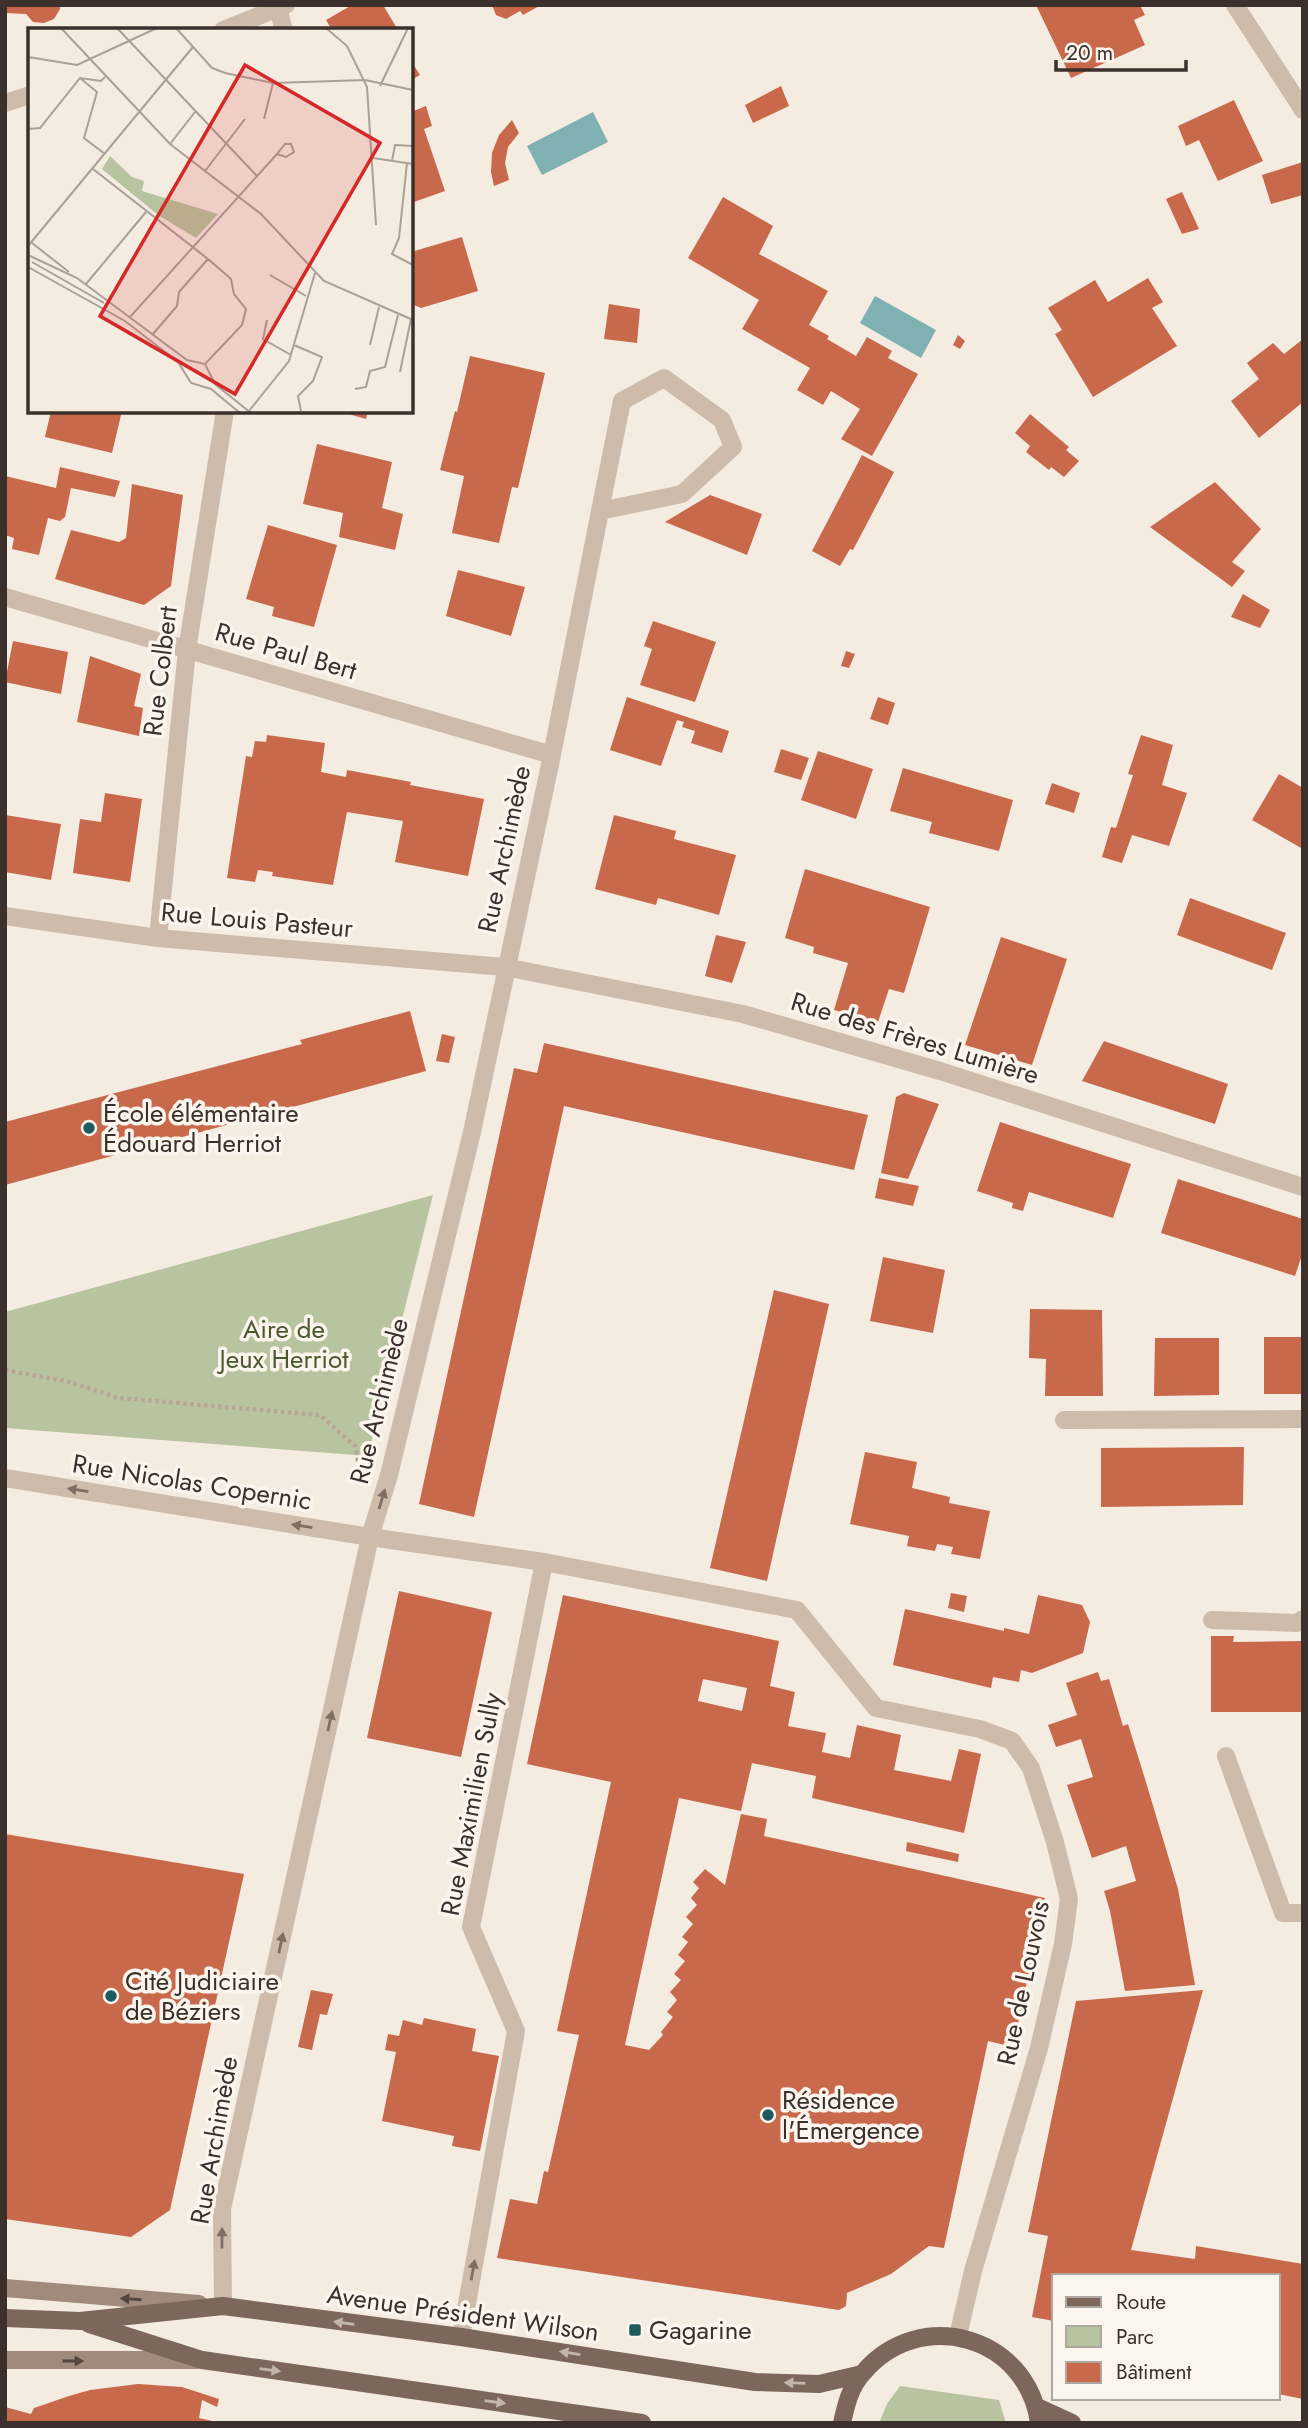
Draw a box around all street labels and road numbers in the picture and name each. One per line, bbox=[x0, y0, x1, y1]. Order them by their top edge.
street label: Rue Colbert bbox=[133, 603, 187, 738]
street label: Rue Paul Bert bbox=[211, 613, 362, 690]
street label: Rue Archimède bbox=[468, 762, 540, 936]
street label: Rue Louis Pasteur bbox=[159, 893, 355, 947]
street label: Rue des Frères Lumière bbox=[786, 982, 1044, 1094]
street label: Rue Archimède bbox=[340, 1314, 418, 1488]
street label: Rue Nicolas Copernic bbox=[70, 1444, 314, 1520]
street label: Rue Maximilien Sully bbox=[431, 1689, 511, 1919]
street label: Rue de Louvois bbox=[987, 1897, 1059, 2069]
street label: Rue Archimède bbox=[181, 2053, 247, 2227]
street label: Avenue Président Wilson bbox=[324, 2275, 602, 2351]

